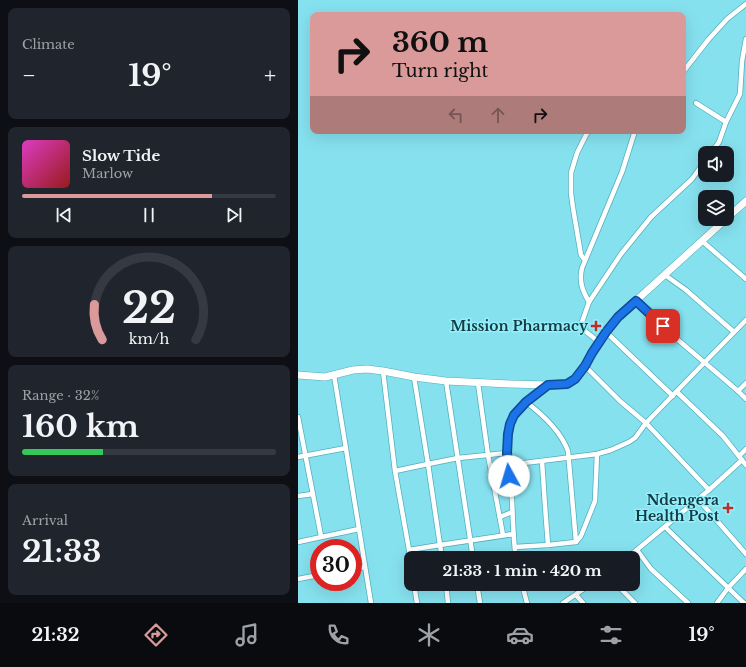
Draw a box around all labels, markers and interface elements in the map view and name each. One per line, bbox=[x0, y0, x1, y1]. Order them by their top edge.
text: 360 m bbox=[392, 25, 488, 60]
icon: right bbox=[326, 28, 378, 80]
text: Climate bbox=[22, 36, 75, 53]
text: 19° bbox=[128, 57, 172, 94]
text: Turn right bbox=[392, 60, 488, 82]
text: − bbox=[22, 62, 36, 89]
text: + bbox=[264, 62, 276, 89]
icon: left bbox=[445, 104, 467, 126]
icon: ahead bbox=[487, 104, 509, 126]
icon: right bbox=[529, 104, 551, 126]
text: Slow Tide bbox=[82, 146, 160, 165]
map controls bbox=[698, 146, 734, 226]
button: sound bbox=[698, 146, 734, 182]
text: Marlow bbox=[82, 165, 133, 182]
button: layers bbox=[698, 190, 734, 226]
icon: previous bbox=[53, 204, 75, 226]
icon: pause bbox=[138, 204, 160, 226]
icon: next bbox=[223, 204, 245, 226]
text: 22 bbox=[122, 282, 176, 333]
pin bbox=[646, 309, 680, 343]
icon: arrive bbox=[652, 315, 674, 337]
place label: Mission Pharmacy bbox=[450, 317, 589, 335]
marker: Mission Pharmacy bbox=[591, 321, 601, 331]
text: km/h bbox=[129, 329, 169, 347]
text: Range · 32% bbox=[22, 387, 99, 404]
text: 160 km bbox=[22, 408, 139, 445]
position arrow bbox=[488, 455, 530, 497]
place label: Ndengera Health Post bbox=[635, 491, 720, 525]
marker: Ndengera Health Post bbox=[722, 502, 734, 514]
text: Arrival bbox=[22, 512, 68, 529]
text: 21:33 bbox=[22, 533, 101, 570]
speed limit sign: 30 bbox=[310, 539, 362, 591]
text: 21:33 · 1 min · 420 m bbox=[442, 561, 602, 580]
icon: directions bbox=[142, 621, 170, 649]
icon: music bbox=[233, 621, 261, 649]
icon: phone bbox=[324, 621, 352, 649]
icon: climate bbox=[415, 621, 443, 649]
icon: car bbox=[506, 621, 534, 649]
icon: filters bbox=[597, 621, 625, 649]
text: 21:32 bbox=[32, 624, 79, 646]
text: 19° bbox=[688, 624, 714, 646]

